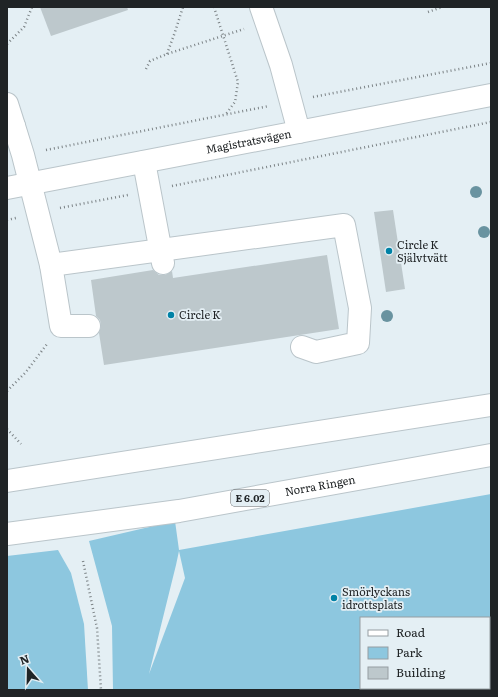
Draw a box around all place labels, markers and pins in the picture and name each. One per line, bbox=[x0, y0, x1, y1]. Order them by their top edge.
place label: Circle K Självtvätt bbox=[397, 236, 448, 265]
marker: Circle K Självtvätt bbox=[384, 246, 394, 256]
place label: Circle K bbox=[179, 306, 221, 322]
marker: Circle K bbox=[166, 310, 176, 320]
place label: Smörlyckans idrottsplats bbox=[342, 583, 410, 612]
marker: Smörlyckans idrottsplats bbox=[329, 593, 339, 603]

